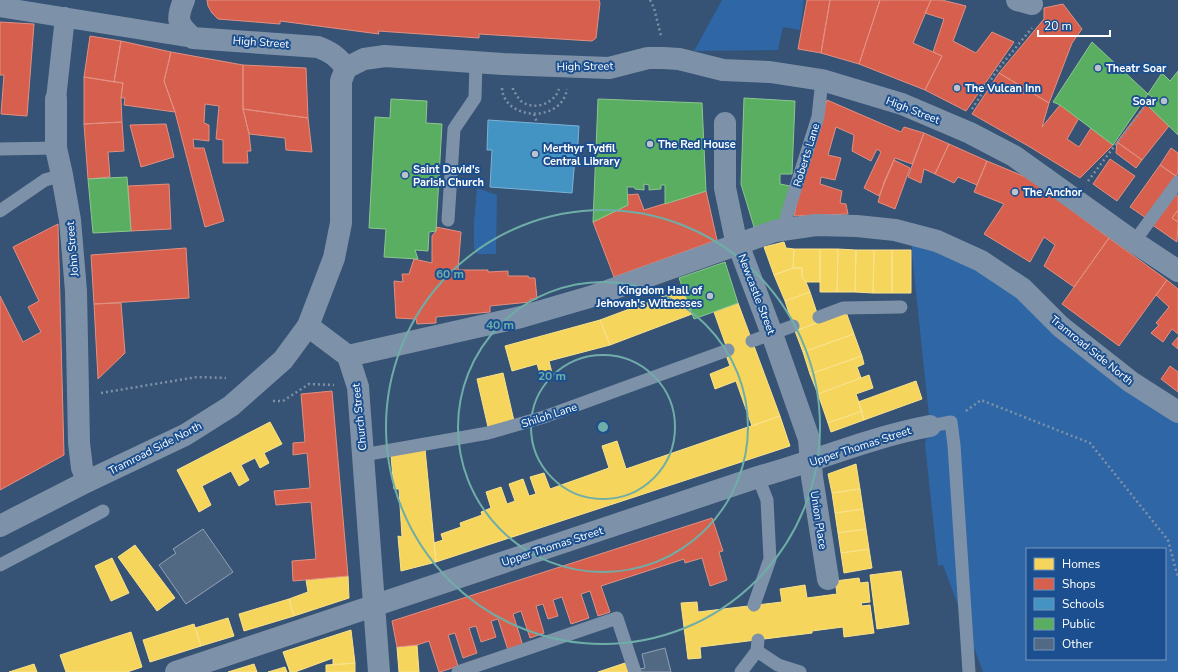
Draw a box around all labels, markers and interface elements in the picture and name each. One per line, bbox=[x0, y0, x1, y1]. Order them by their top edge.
scale bar bbox=[1038, 12, 1110, 38]
text: 20 m bbox=[1044, 18, 1072, 34]
street label: High Street bbox=[232, 33, 290, 52]
street label: High Street bbox=[557, 59, 614, 74]
place label: Theatr Soar bbox=[1106, 61, 1167, 76]
marker: Theatr Soar bbox=[1093, 63, 1103, 73]
place label: The Vulcan Inn bbox=[965, 81, 1041, 96]
marker: The Vulcan Inn bbox=[952, 83, 962, 93]
street label: High Street bbox=[884, 93, 942, 128]
place label: Soar bbox=[1132, 94, 1157, 109]
marker: Soar bbox=[1159, 96, 1169, 106]
street label: Roberts Lane bbox=[790, 121, 823, 189]
place label: The Red House bbox=[658, 137, 736, 152]
marker: The Red House bbox=[645, 139, 655, 149]
place label: Merthyr Tydfil Central Library bbox=[543, 141, 620, 169]
marker: Merthyr Tydfil Central Library bbox=[530, 149, 540, 159]
place label: Saint David's Parish Church bbox=[413, 162, 484, 190]
marker: Saint David's Parish Church bbox=[400, 170, 410, 180]
place label: The Anchor bbox=[1023, 185, 1083, 200]
marker: The Anchor bbox=[1010, 187, 1020, 197]
street label: John Street bbox=[63, 221, 82, 278]
street label: Newcastle Street bbox=[734, 252, 779, 337]
text: 60 m bbox=[436, 266, 464, 282]
place label: Kingdom Hall of Jehovah's Witnesses bbox=[596, 283, 703, 311]
marker: Kingdom Hall of Jehovah's Witnesses bbox=[705, 291, 715, 301]
street label: Tramroad Side North bbox=[1047, 312, 1136, 389]
text: 40 m bbox=[486, 317, 514, 333]
text: 20 m bbox=[538, 368, 566, 384]
street label: Church Street bbox=[348, 382, 371, 451]
street label: Shiloh Lane bbox=[519, 399, 579, 432]
street label: Tramroad Side North bbox=[106, 418, 205, 479]
centre of rings bbox=[596, 420, 610, 434]
street label: Upper Thomas Street bbox=[808, 423, 913, 470]
street label: Union Place bbox=[806, 490, 831, 550]
street label: Upper Thomas Street bbox=[500, 523, 605, 570]
legend bbox=[1026, 548, 1166, 660]
text: Homes bbox=[1062, 556, 1100, 572]
text: Shops bbox=[1062, 576, 1096, 592]
text: Schools bbox=[1062, 596, 1105, 612]
text: Public bbox=[1062, 616, 1096, 632]
text: Other bbox=[1062, 636, 1094, 652]

